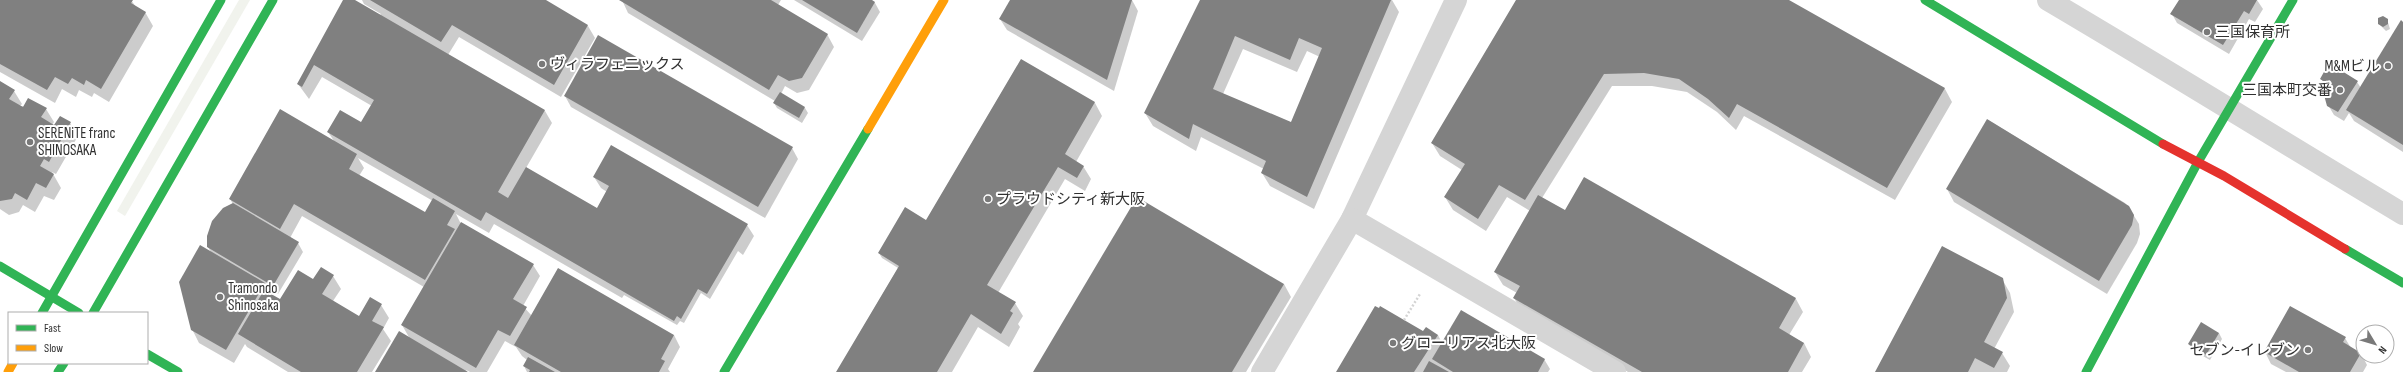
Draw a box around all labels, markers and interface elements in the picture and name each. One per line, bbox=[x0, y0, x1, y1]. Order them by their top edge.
place label: 三国保育所 bbox=[2215, 23, 2290, 42]
marker: 三国保育所 bbox=[2202, 27, 2212, 37]
place label: ヴィラフェニックス bbox=[550, 55, 685, 74]
place label: M&Mビル bbox=[2325, 57, 2380, 76]
marker: ヴィラフェニックス bbox=[537, 59, 547, 69]
marker: M&Mビル bbox=[2383, 61, 2393, 71]
place label: 三国本町交番 bbox=[2242, 81, 2332, 100]
marker: 三国本町交番 bbox=[2335, 85, 2345, 95]
place label: SERENiTE franc SHINOSAKA bbox=[38, 124, 115, 160]
marker: SERENiTE franc SHINOSAKA bbox=[25, 137, 35, 147]
place label: プラウドシティ新大阪 bbox=[996, 190, 1145, 209]
marker: プラウドシティ新大阪 bbox=[983, 194, 993, 204]
place label: Tramondo Shinosaka bbox=[228, 279, 279, 315]
marker: Tramondo Shinosaka bbox=[215, 292, 225, 302]
legend bbox=[8, 312, 148, 364]
text: Fast bbox=[44, 321, 61, 336]
north arrow bbox=[2355, 324, 2395, 364]
place label: グローリアス北大阪 bbox=[1401, 334, 1536, 353]
marker: グローリアス北大阪 bbox=[1388, 338, 1398, 348]
text: Slow bbox=[44, 341, 63, 356]
place label: セブン-イレブン bbox=[2189, 341, 2300, 360]
text: N bbox=[2375, 344, 2389, 356]
marker: セブン-イレブン bbox=[2303, 345, 2313, 355]

